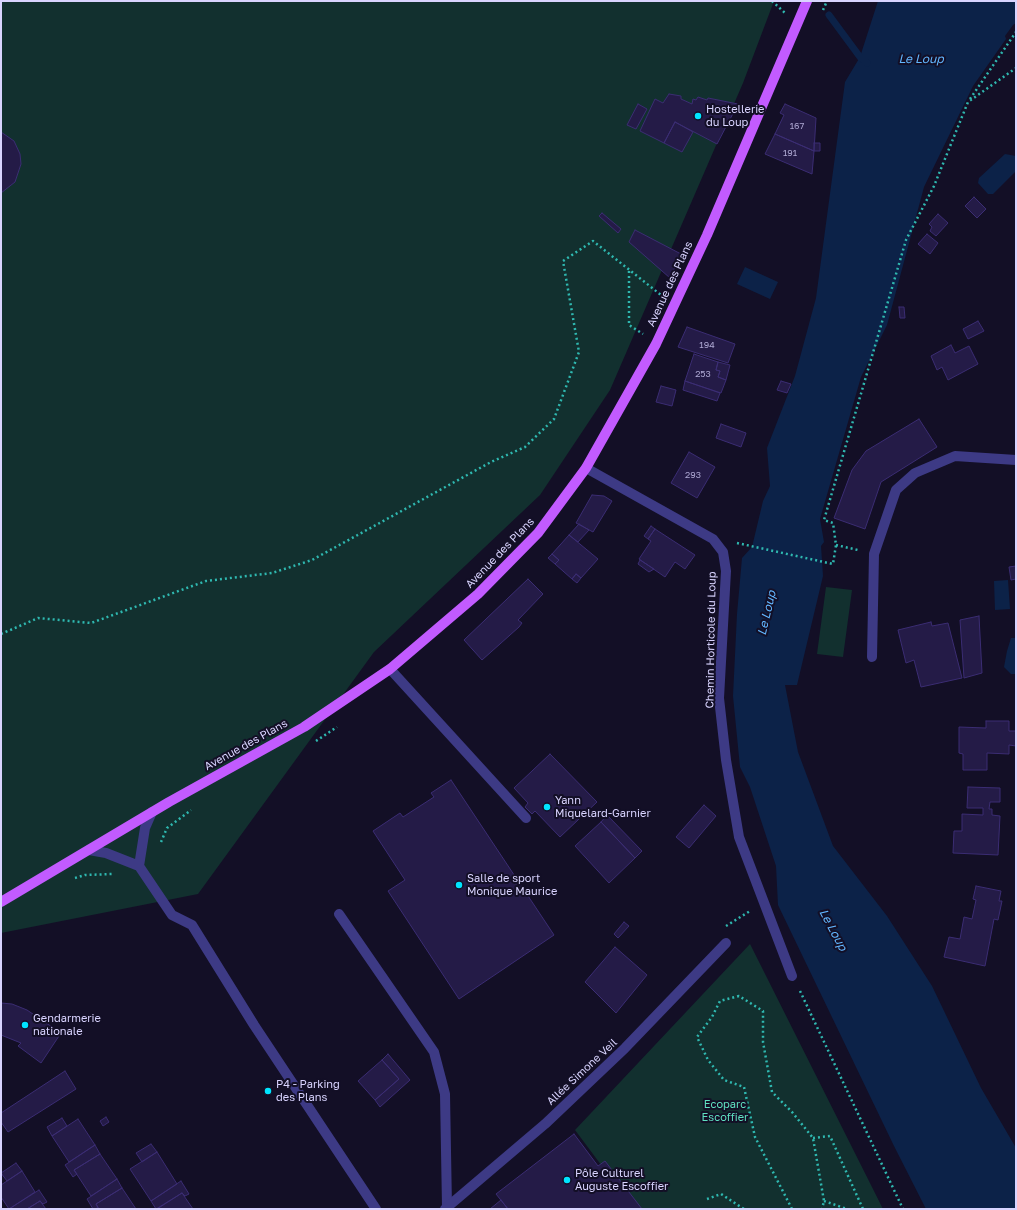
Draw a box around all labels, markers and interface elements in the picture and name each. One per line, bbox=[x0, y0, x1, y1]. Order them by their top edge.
water label: Le Loup bbox=[898, 52, 944, 66]
place label: Hostellerie du Loup bbox=[706, 103, 764, 129]
marker: Hostellerie du Loup bbox=[693, 111, 703, 121]
house number: 167 bbox=[790, 121, 804, 131]
house number: 191 bbox=[783, 148, 797, 158]
street label: Avenue des Plans bbox=[644, 239, 696, 329]
house number: 194 bbox=[699, 340, 715, 350]
house number: 253 bbox=[695, 369, 711, 379]
house number: 293 bbox=[685, 470, 701, 480]
street label: Avenue des Plans bbox=[463, 515, 537, 591]
street label: Chemin Horticole du Loup bbox=[703, 571, 719, 709]
water label: Le Loup bbox=[755, 589, 779, 637]
street label: Avenue des Plans bbox=[202, 717, 290, 773]
place label: Yann Miquelard-Garnier bbox=[555, 794, 651, 820]
marker: Yann Miquelard-Garnier bbox=[542, 802, 552, 812]
place label: Salle de sport Monique Maurice bbox=[467, 872, 557, 898]
marker: Salle de sport Monique Maurice bbox=[454, 880, 464, 890]
water label: Le Loup bbox=[816, 907, 850, 953]
place label: Gendarmerie nationale bbox=[33, 1012, 101, 1038]
marker: Gendarmerie nationale bbox=[20, 1020, 30, 1030]
street label: Allée Simone Veil bbox=[544, 1036, 620, 1108]
place label: P4 - Parking des Plans bbox=[276, 1078, 340, 1104]
marker: P4 - Parking des Plans bbox=[263, 1086, 273, 1096]
park label: Ecoparc Escoffier bbox=[702, 1098, 748, 1124]
place label: Pôle Culturel Auguste Escoffier bbox=[575, 1167, 668, 1193]
marker: Pôle Culturel Auguste Escoffier bbox=[562, 1175, 572, 1185]

